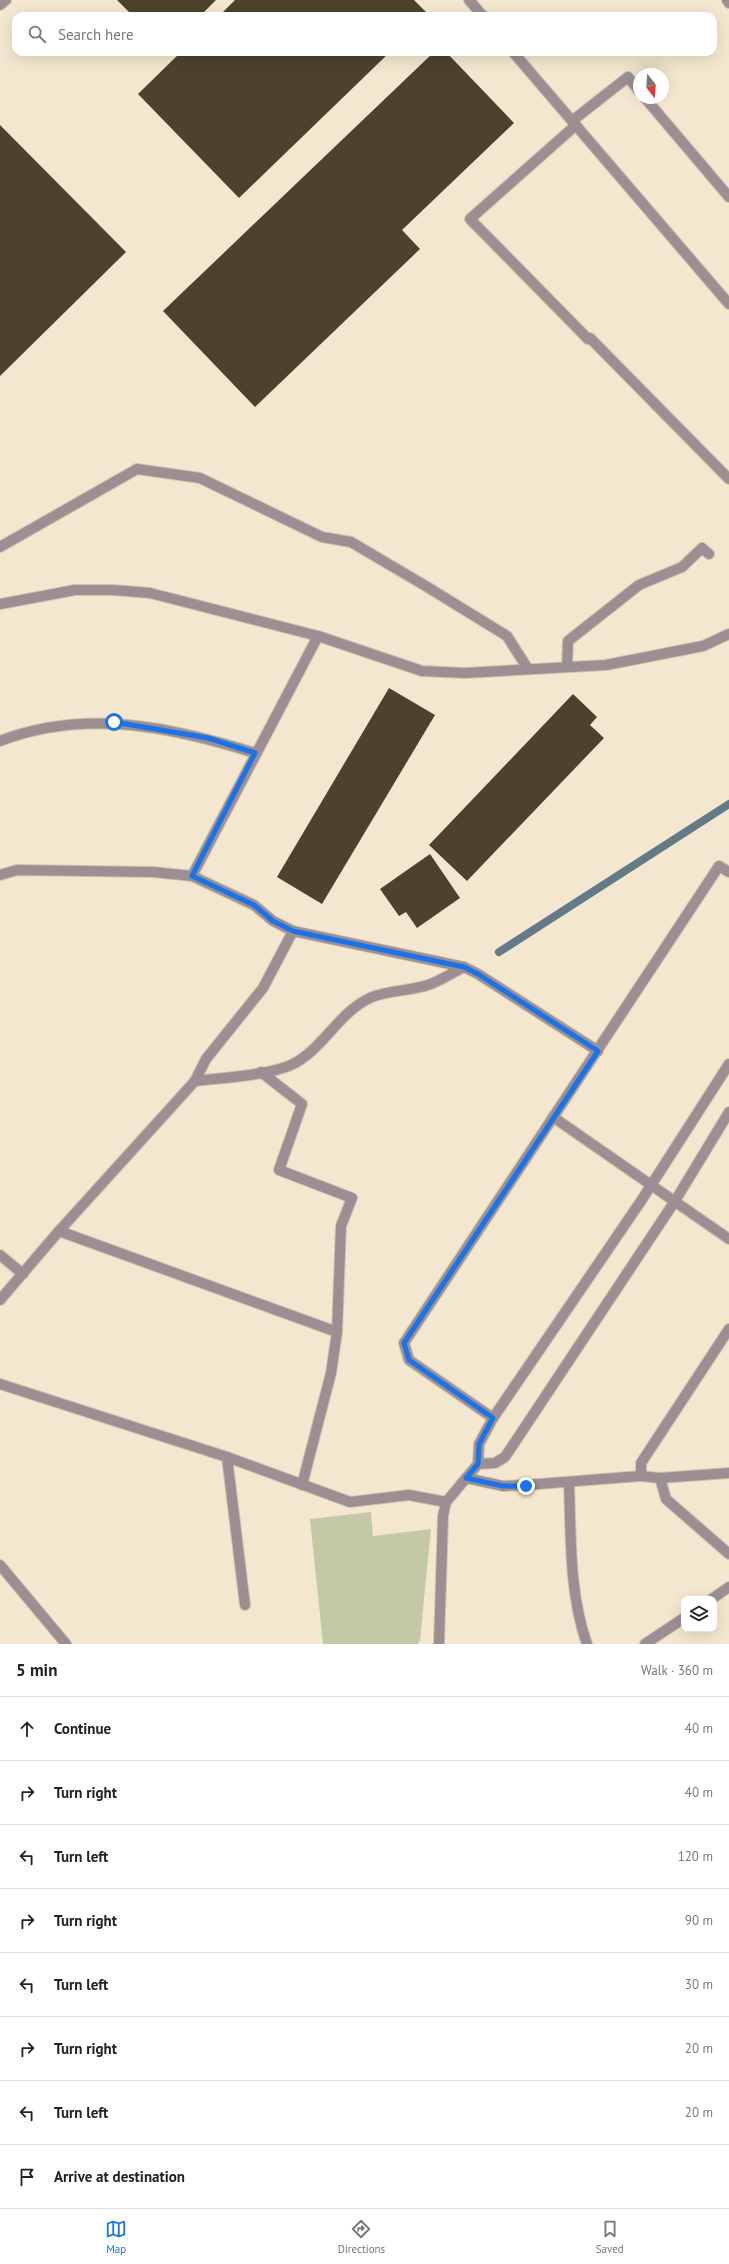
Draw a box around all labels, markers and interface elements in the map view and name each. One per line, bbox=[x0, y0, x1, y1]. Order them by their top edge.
search box bbox=[12, 12, 717, 56]
icon: search bbox=[26, 23, 48, 45]
text: Search here bbox=[58, 25, 134, 44]
north arrow bbox=[633, 68, 669, 104]
route start bbox=[105, 713, 123, 731]
route end bbox=[517, 1477, 535, 1495]
map controls bbox=[681, 1596, 717, 1632]
button: layers bbox=[681, 1596, 717, 1632]
text: 5 min bbox=[16, 1659, 57, 1681]
text: Walk · 360 m bbox=[641, 1662, 713, 1679]
icon: ahead bbox=[16, 1718, 38, 1740]
text: Continue bbox=[54, 1719, 111, 1738]
text: 40 m bbox=[685, 1720, 713, 1737]
icon: right bbox=[16, 1782, 38, 1804]
text: Turn right bbox=[54, 1783, 117, 1802]
text: 40 m bbox=[685, 1784, 713, 1801]
icon: left bbox=[16, 1846, 38, 1868]
text: Turn left bbox=[54, 1847, 108, 1866]
text: 120 m bbox=[678, 1848, 713, 1865]
icon: right bbox=[16, 1910, 38, 1932]
text: Turn right bbox=[54, 1911, 117, 1930]
text: 90 m bbox=[685, 1912, 713, 1929]
icon: left bbox=[16, 1974, 38, 1996]
text: Turn left bbox=[54, 1975, 108, 1994]
text: 30 m bbox=[685, 1976, 713, 1993]
icon: right bbox=[16, 2038, 38, 2060]
text: Turn right bbox=[54, 2039, 117, 2058]
text: 20 m bbox=[685, 2040, 713, 2057]
icon: left bbox=[16, 2102, 38, 2124]
text: Turn left bbox=[54, 2103, 108, 2122]
text: 20 m bbox=[685, 2104, 713, 2121]
icon: arrive bbox=[16, 2166, 38, 2188]
text: Arrive at destination bbox=[54, 2167, 185, 2186]
tab: Map bbox=[105, 2218, 127, 2256]
tab: Directions bbox=[338, 2218, 385, 2256]
tab: Saved bbox=[596, 2218, 624, 2256]

